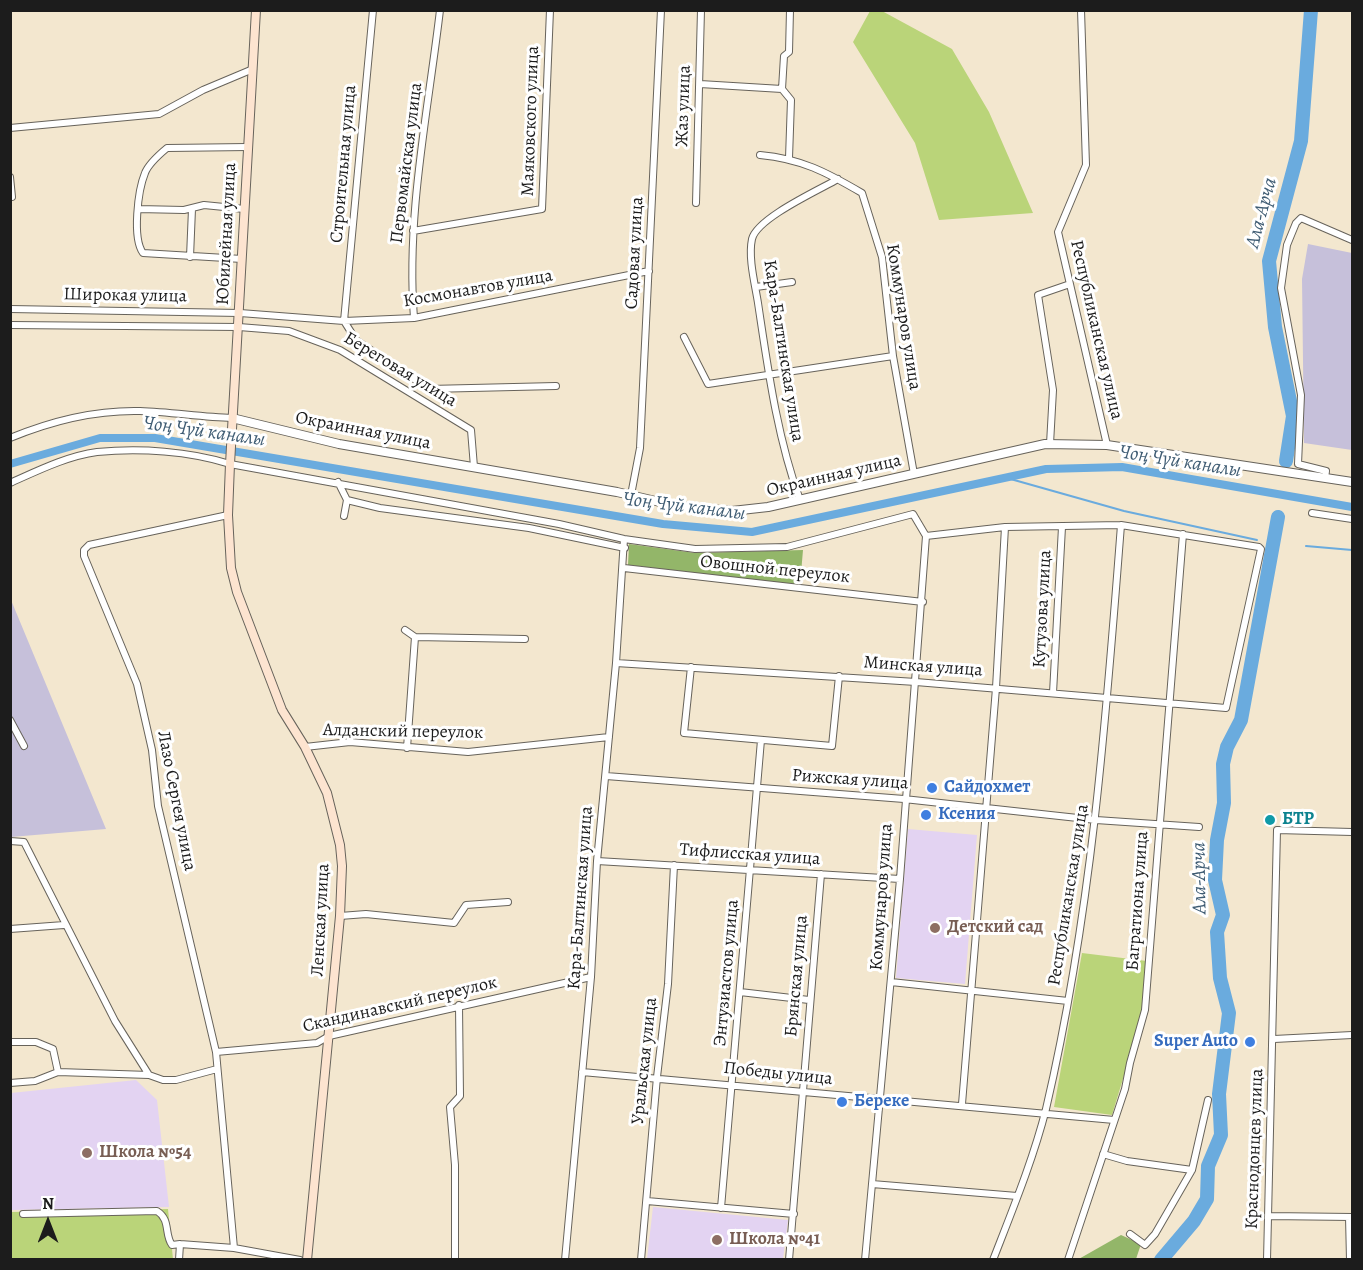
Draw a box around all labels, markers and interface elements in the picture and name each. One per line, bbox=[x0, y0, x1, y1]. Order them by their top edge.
street label: Маяковского улица bbox=[518, 45, 544, 197]
street label: Жаз улица bbox=[672, 65, 696, 147]
street label: Первомайская улица bbox=[386, 81, 428, 245]
street label: Строительная улица bbox=[326, 84, 362, 244]
street label: Юбилейная улица bbox=[212, 162, 242, 306]
water label: Ала-Арча bbox=[1241, 175, 1283, 251]
street label: Садовая улица bbox=[621, 196, 649, 310]
street label: Республиканская улица bbox=[1065, 238, 1127, 422]
street label: Коммунаров улица bbox=[881, 242, 925, 392]
street label: Кара-Балтинская улица bbox=[758, 258, 808, 444]
street label: Космонавтов улица bbox=[402, 265, 554, 313]
street label: Широкая улица bbox=[63, 284, 187, 308]
street label: Береговая улица bbox=[339, 328, 461, 412]
street label: Окраинная улица bbox=[293, 407, 433, 455]
water label: Чоң Чүй каналы bbox=[141, 412, 267, 452]
water label: Чоң Чүй каналы bbox=[1117, 441, 1243, 483]
street label: Окраинная улица bbox=[765, 450, 903, 502]
water label: Чоң Чүй каналы bbox=[621, 488, 747, 526]
street label: Кутузова улица bbox=[1029, 549, 1057, 669]
street label: Овощной переулок bbox=[699, 551, 851, 589]
street label: Минская улица bbox=[863, 652, 983, 682]
street label: Алданский переулок bbox=[323, 720, 483, 744]
street label: Лазо Сергея улица bbox=[152, 729, 200, 873]
street label: Рижская улица bbox=[791, 765, 909, 795]
place label: Сайдохмет bbox=[944, 777, 1031, 799]
marker: Сайдохмет bbox=[925, 781, 939, 795]
street label: Республиканская улица bbox=[1044, 803, 1094, 987]
place label: Ксения bbox=[938, 804, 996, 826]
street label: Кара-Балтинская улица bbox=[564, 805, 598, 991]
marker: Ксения bbox=[919, 808, 933, 822]
place label: БТР bbox=[1282, 809, 1314, 831]
marker: БТР bbox=[1263, 813, 1277, 827]
street label: Коммунаров улица bbox=[866, 823, 898, 971]
street label: Багратиона улица bbox=[1122, 830, 1154, 972]
street label: Тифлисская улица bbox=[679, 839, 821, 871]
water label: Ала-Арча bbox=[1187, 842, 1213, 914]
street label: Ленская улица bbox=[307, 863, 335, 977]
street label: Энтузиастов улица bbox=[710, 899, 744, 1047]
street label: Брянская улица bbox=[781, 914, 813, 1038]
place label: Детский сад bbox=[947, 917, 1043, 939]
marker: Детский сад bbox=[928, 921, 942, 935]
street label: Скандинавский переулок bbox=[301, 972, 499, 1038]
street label: Уральская улица bbox=[628, 996, 662, 1126]
place label: Super Auto bbox=[1154, 1031, 1238, 1053]
marker: Super Auto bbox=[1243, 1035, 1257, 1049]
street label: Победы улица bbox=[722, 1058, 834, 1090]
street label: Краснодонцев улица bbox=[1241, 1068, 1269, 1230]
place label: Береке bbox=[854, 1091, 909, 1113]
marker: Береке bbox=[835, 1095, 849, 1109]
place label: Школа №54 bbox=[99, 1142, 191, 1164]
marker: Школа №54 bbox=[80, 1146, 94, 1160]
north arrow bbox=[18, 1192, 78, 1252]
text: N bbox=[42, 1193, 54, 1215]
place label: Школа №41 bbox=[729, 1229, 820, 1251]
marker: Школа №41 bbox=[710, 1233, 724, 1247]

